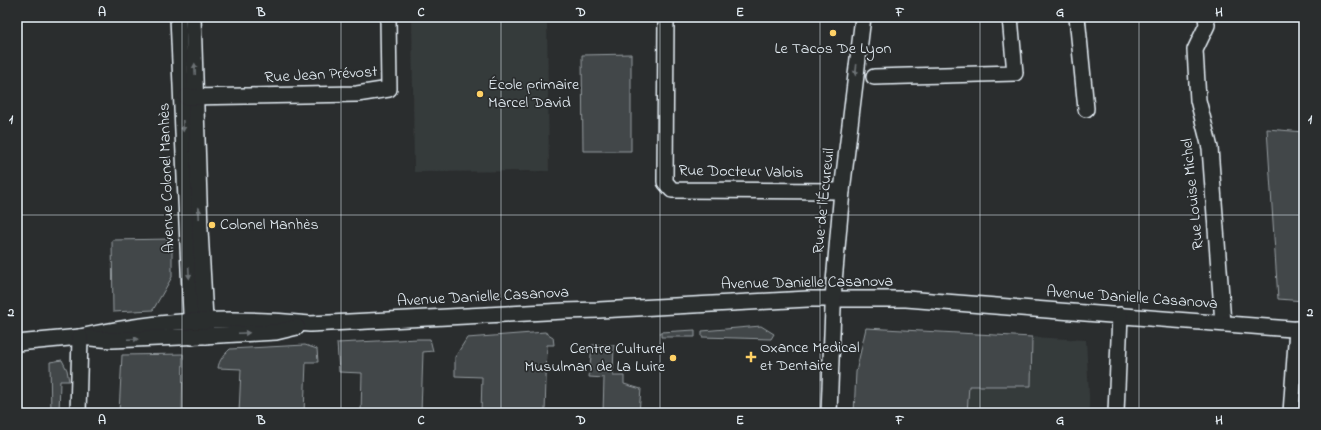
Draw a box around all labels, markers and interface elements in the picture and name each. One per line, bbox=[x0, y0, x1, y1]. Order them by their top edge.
text: A bbox=[98, 3, 106, 22]
text: B bbox=[256, 3, 266, 22]
text: C bbox=[417, 3, 425, 22]
text: D bbox=[575, 3, 586, 22]
text: E bbox=[736, 3, 744, 22]
text: F bbox=[895, 3, 905, 22]
text: G bbox=[1056, 3, 1064, 22]
text: H bbox=[1215, 3, 1223, 22]
marker: Le Tacos De Lyon bbox=[828, 28, 838, 38]
place label: Le Tacos De Lyon bbox=[775, 37, 892, 61]
street label: Rue Jean Prévost bbox=[264, 60, 379, 90]
one-way arrow bbox=[191, 63, 198, 75]
one-way arrow bbox=[853, 64, 859, 76]
place label: École primaire Marcel David bbox=[488, 73, 580, 115]
marker: École primaire Marcel David bbox=[475, 89, 485, 99]
street label: Avenue Colonel Manhès bbox=[152, 102, 182, 254]
text: 1 bbox=[9, 110, 14, 129]
text: 1 bbox=[1308, 110, 1313, 129]
one-way arrow bbox=[180, 120, 186, 133]
street label: Rue Louise Michel bbox=[1175, 137, 1211, 251]
street label: Rue de l'Écureuil bbox=[807, 147, 842, 255]
street label: Rue Docteur Valois bbox=[678, 159, 804, 185]
one-way arrow bbox=[196, 207, 203, 219]
place label: Colonel Manhès bbox=[220, 213, 319, 237]
marker: Colonel Manhès bbox=[207, 220, 217, 230]
one-way arrow bbox=[186, 267, 193, 279]
street label: Avenue Danielle Casanova bbox=[721, 270, 893, 296]
street label: Avenue Danielle Casanova bbox=[1045, 280, 1219, 316]
street label: Avenue Danielle Casanova bbox=[397, 281, 569, 313]
text: 2 bbox=[7, 303, 15, 322]
text: 2 bbox=[1306, 303, 1314, 322]
one-way arrow bbox=[238, 330, 251, 336]
one-way arrow bbox=[127, 336, 139, 343]
place label: Oxance Medical et Dentaire bbox=[760, 336, 860, 378]
place label: Centre Culturel Musulman de La Luire bbox=[525, 337, 666, 379]
marker: Oxance Medical et Dentaire bbox=[745, 351, 757, 363]
marker: Centre Culturel Musulman de La Luire bbox=[668, 353, 678, 363]
text: A bbox=[98, 411, 106, 430]
text: B bbox=[256, 411, 266, 430]
text: C bbox=[417, 411, 425, 430]
text: D bbox=[575, 411, 586, 430]
text: E bbox=[736, 411, 744, 430]
text: F bbox=[895, 411, 905, 430]
text: G bbox=[1056, 411, 1064, 430]
text: H bbox=[1215, 411, 1223, 430]

